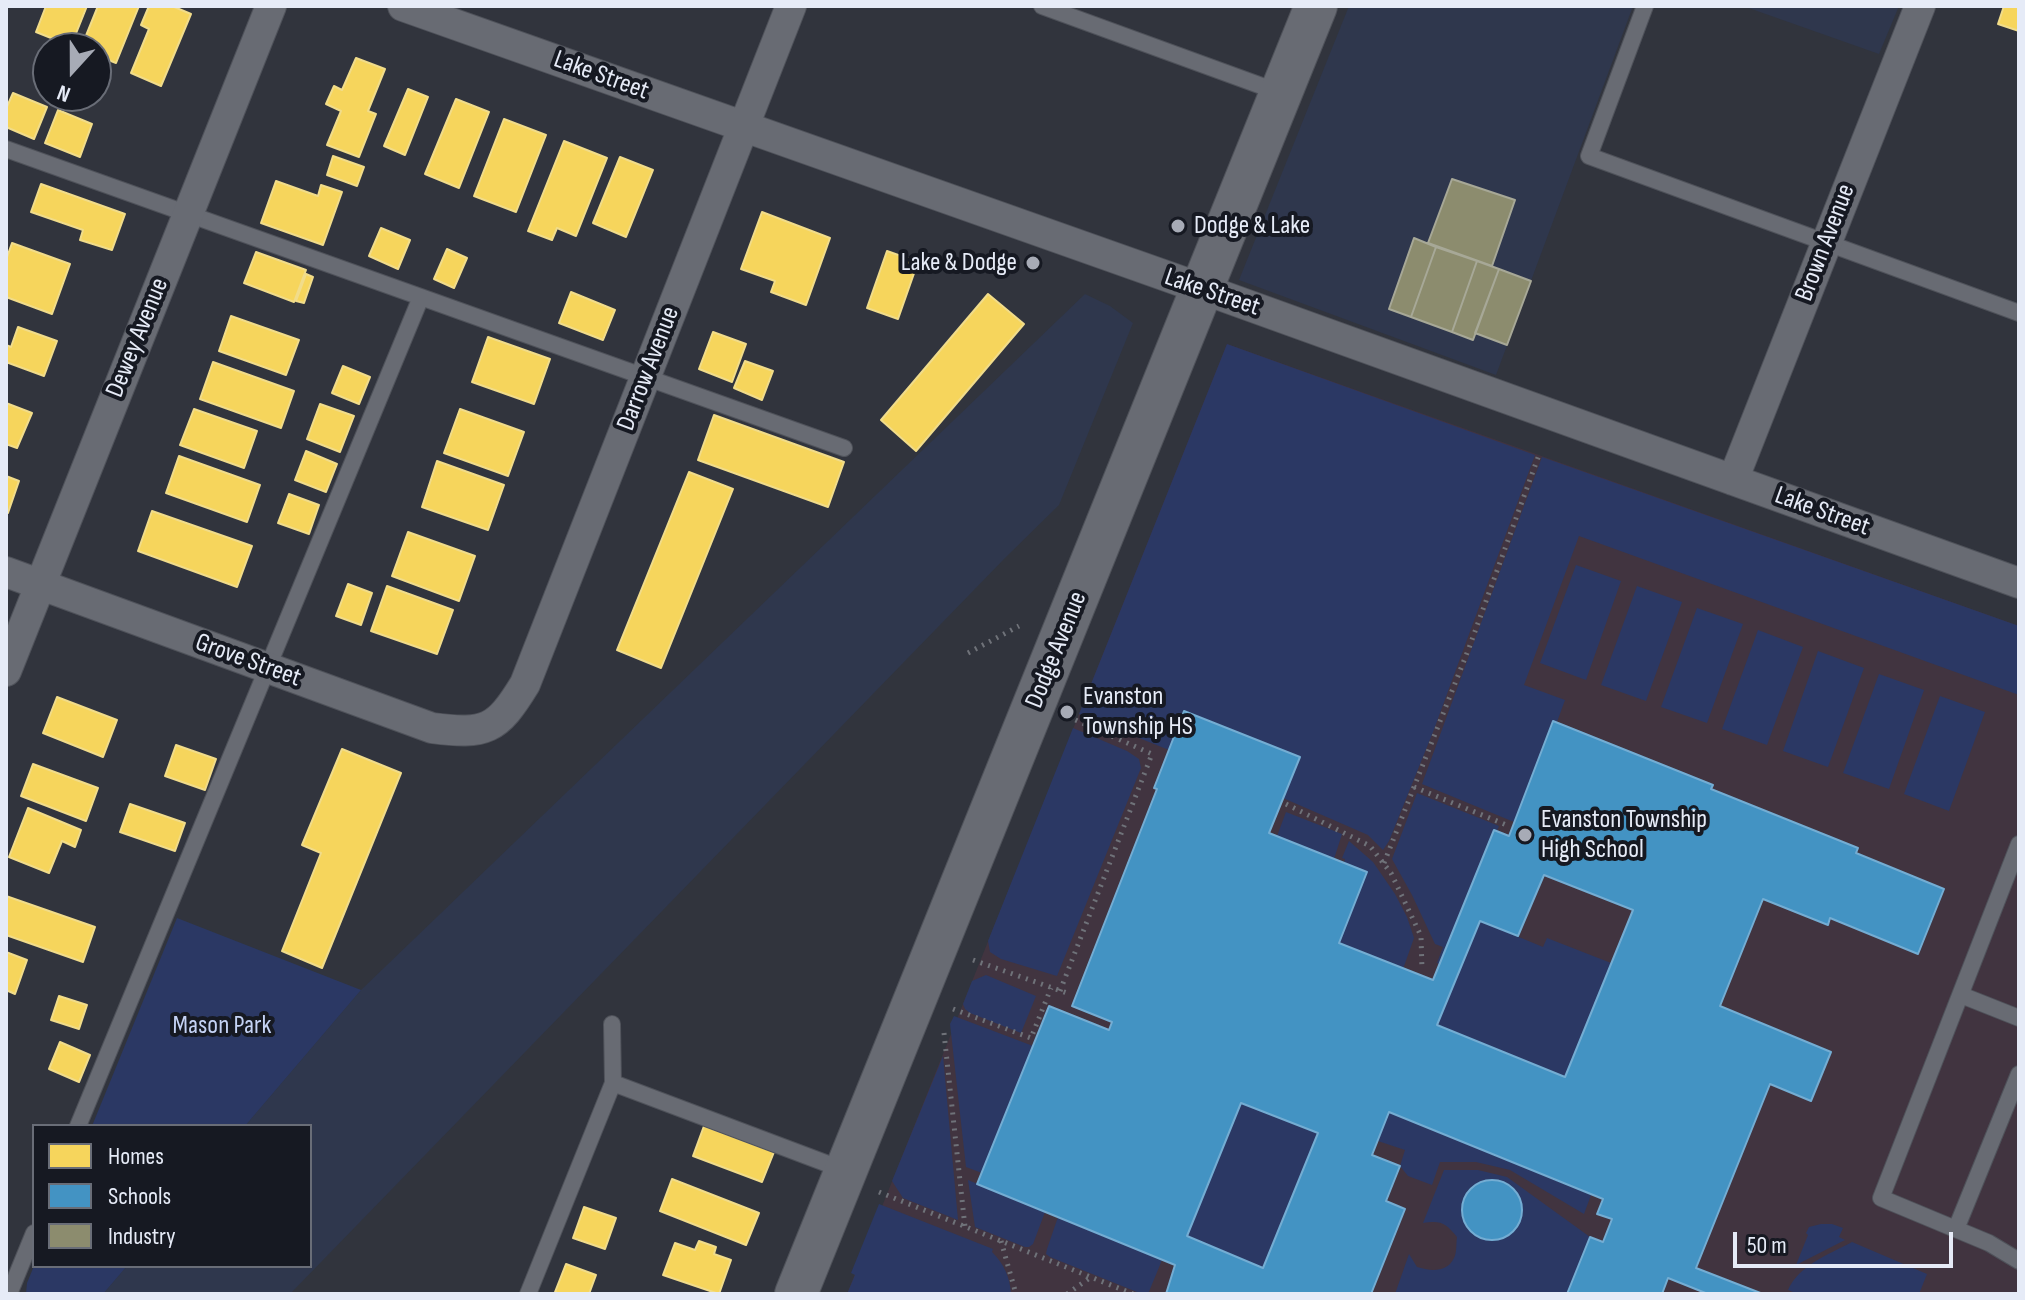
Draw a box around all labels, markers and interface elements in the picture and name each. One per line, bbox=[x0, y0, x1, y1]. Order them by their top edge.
north arrow bbox=[32, 32, 112, 112]
street label: Lake Street bbox=[549, 44, 653, 108]
text: N bbox=[54, 78, 74, 108]
street label: Brown Avenue bbox=[1789, 180, 1863, 306]
place label: Dodge & Lake bbox=[1194, 210, 1310, 242]
marker: Dodge & Lake bbox=[1169, 217, 1187, 235]
place label: Lake & Dodge bbox=[901, 247, 1017, 279]
marker: Lake & Dodge bbox=[1024, 254, 1042, 272]
street label: Lake Street bbox=[1160, 262, 1264, 324]
street label: Dewey Avenue bbox=[100, 274, 176, 402]
street label: Darrow Avenue bbox=[611, 303, 687, 435]
street label: Lake Street bbox=[1770, 480, 1874, 544]
street label: Dodge Avenue bbox=[1020, 587, 1094, 713]
street label: Grove Street bbox=[191, 628, 305, 694]
place label: Evanston Township HS bbox=[1083, 681, 1193, 742]
marker: Evanston Township HS bbox=[1058, 703, 1076, 721]
place label: Evanston Township High School bbox=[1541, 804, 1707, 866]
marker: Evanston Township High School bbox=[1516, 826, 1534, 844]
park label: Mason Park bbox=[173, 1010, 271, 1042]
legend bbox=[32, 1124, 312, 1268]
text: Homes bbox=[108, 1142, 164, 1171]
text: Schools bbox=[108, 1182, 171, 1211]
scale bar bbox=[1737, 1216, 1957, 1266]
text: Industry bbox=[108, 1222, 175, 1251]
text: 50 m bbox=[1747, 1231, 1787, 1260]

